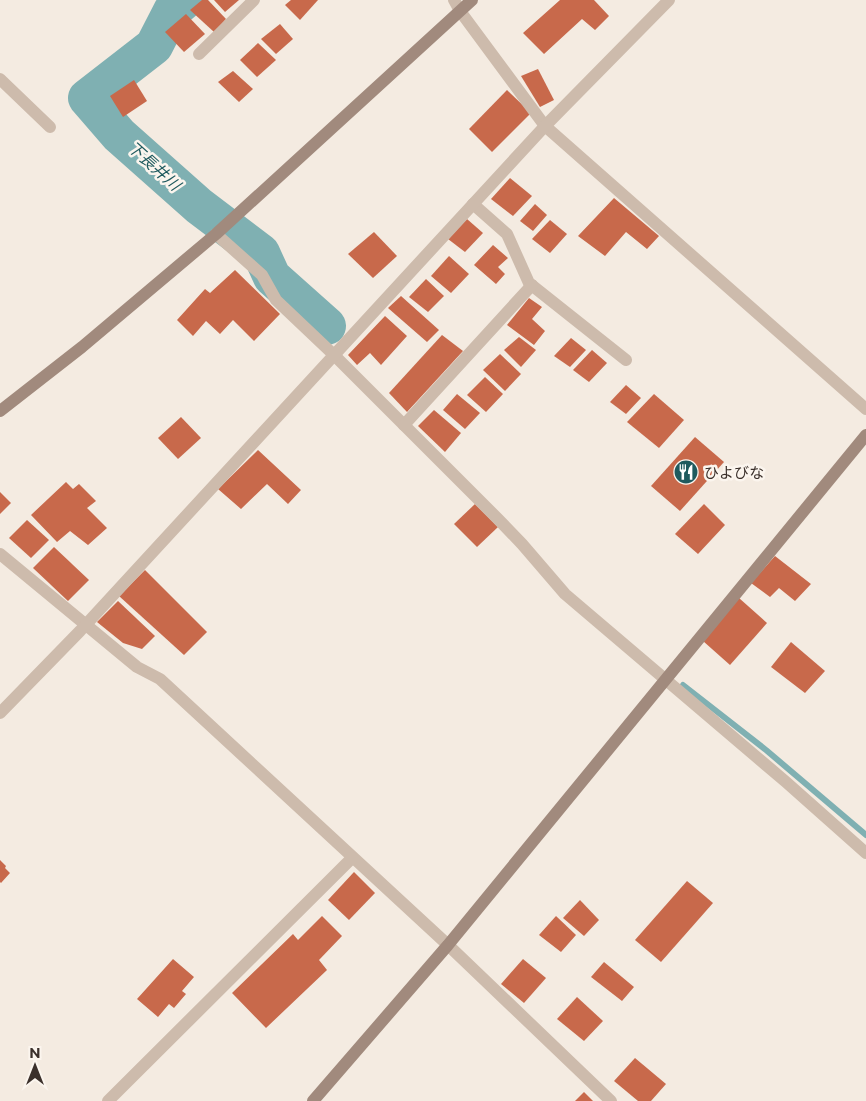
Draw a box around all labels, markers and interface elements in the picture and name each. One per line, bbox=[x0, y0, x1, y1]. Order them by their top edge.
water label: 下長井川 bbox=[124, 138, 186, 196]
restaurant icon: ひよびな bbox=[673, 459, 699, 485]
place label: ひよびな bbox=[704, 463, 764, 482]
north arrow bbox=[10, 1041, 60, 1091]
text: N bbox=[29, 1044, 41, 1062]

